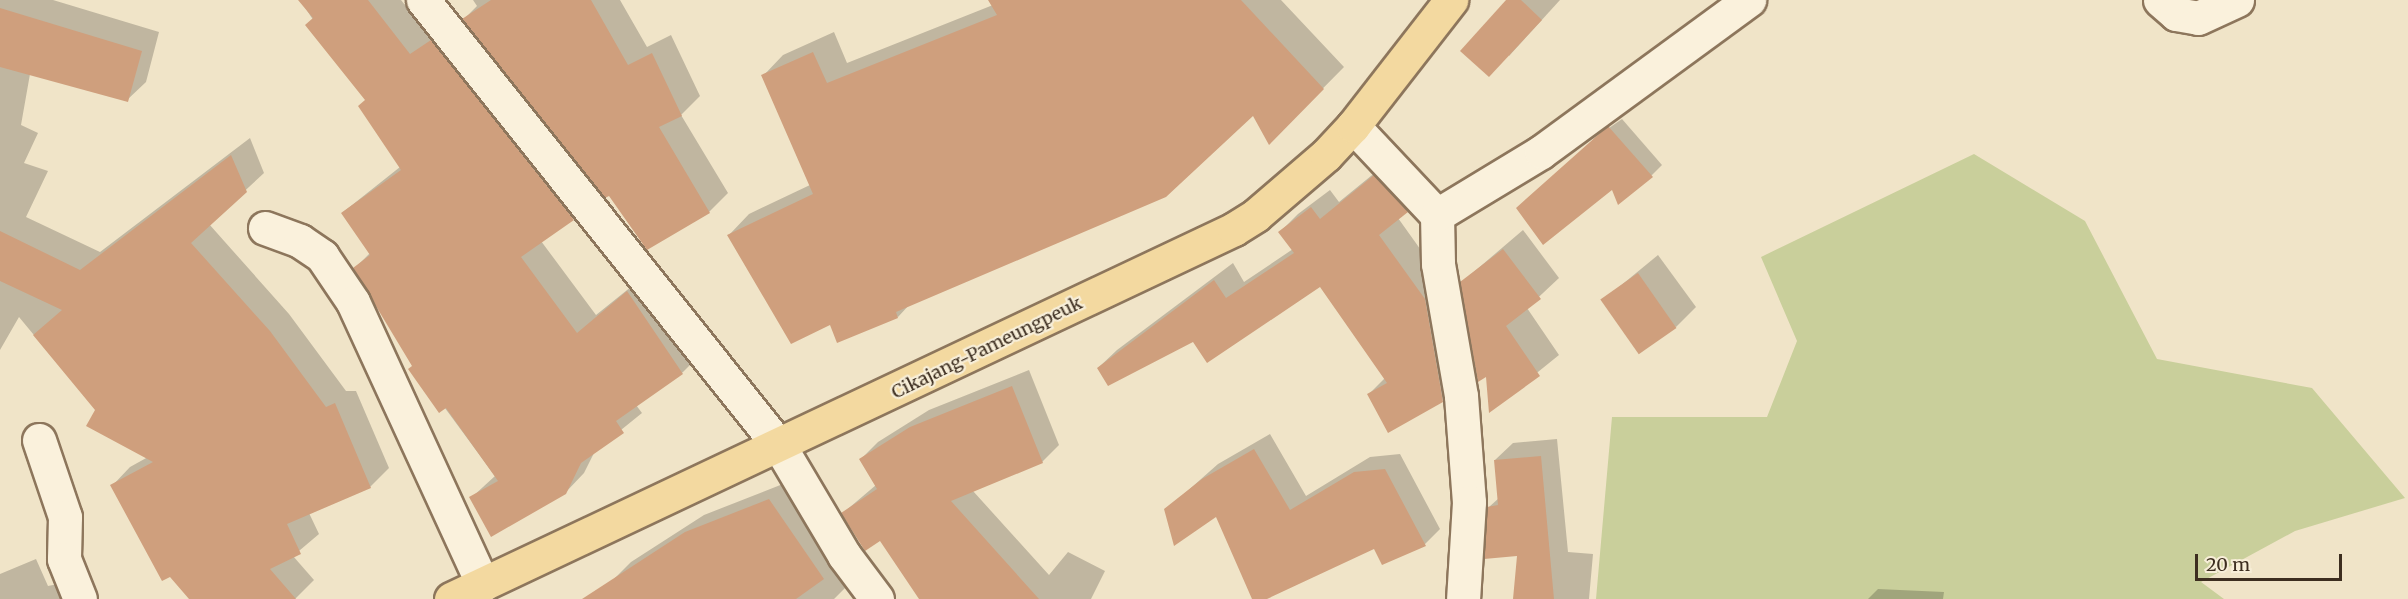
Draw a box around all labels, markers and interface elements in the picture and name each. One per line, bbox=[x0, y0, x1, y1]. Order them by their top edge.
street label: Cikajang-Pameungpeuk bbox=[888, 292, 1086, 404]
scale bar bbox=[2198, 542, 2345, 580]
text: 20 m bbox=[2206, 553, 2250, 576]

